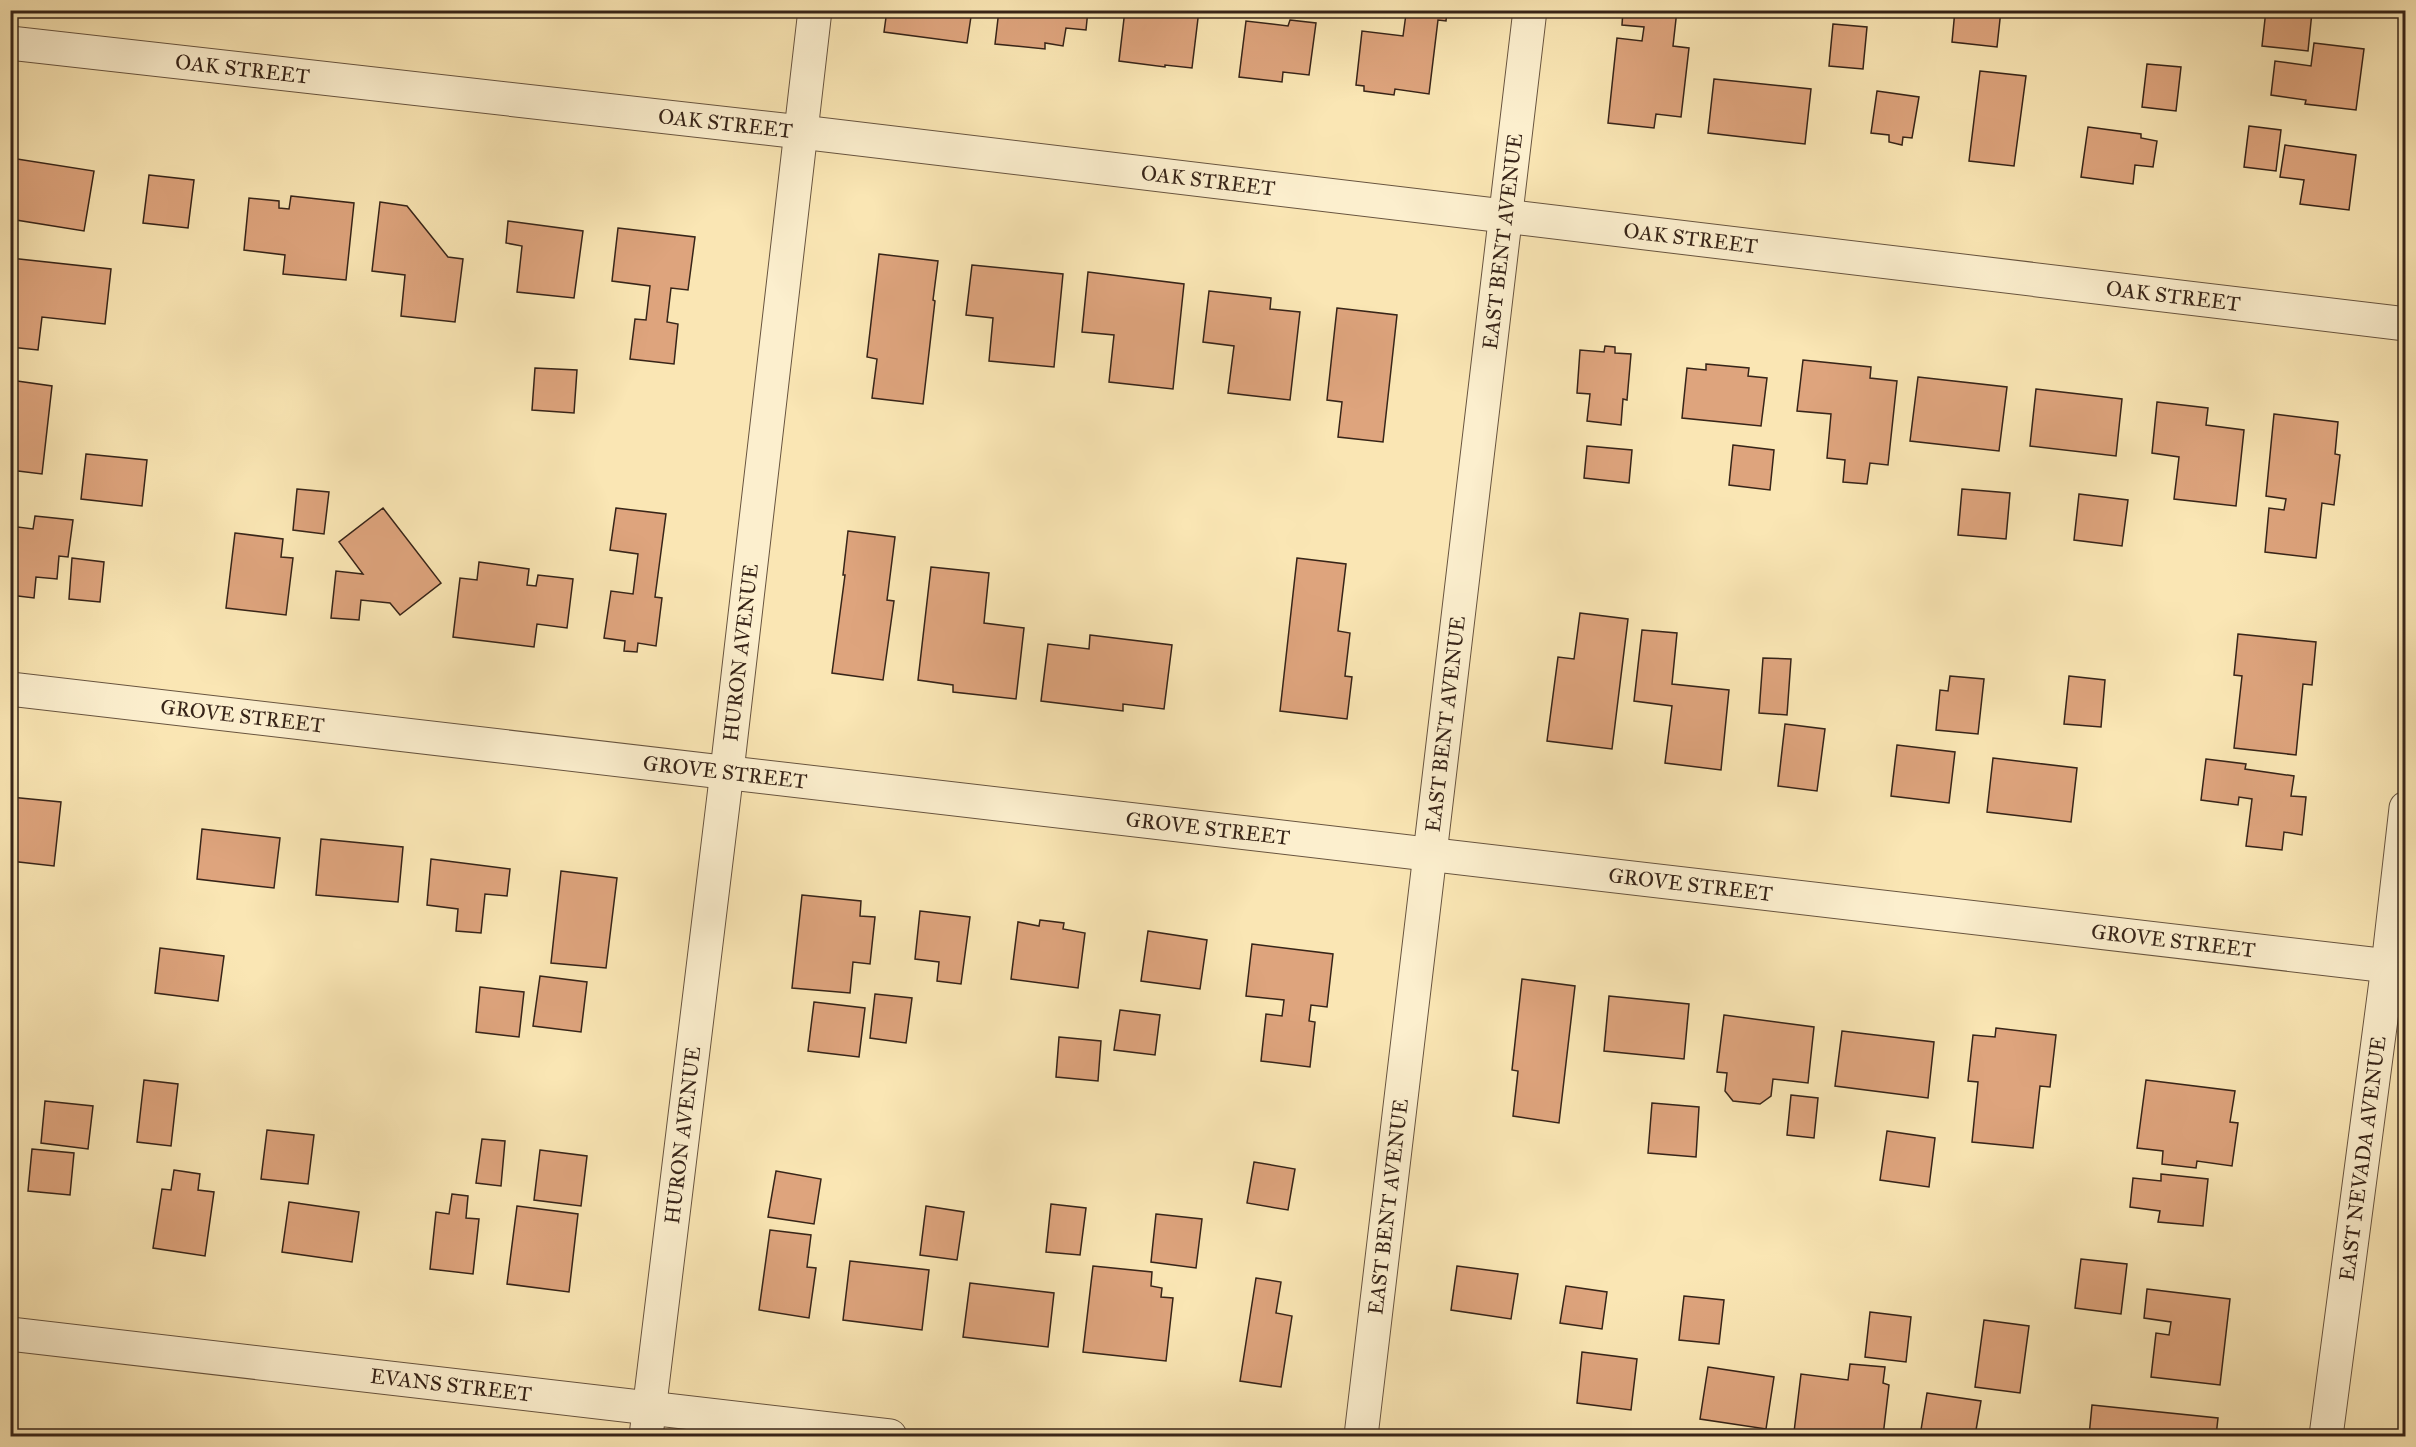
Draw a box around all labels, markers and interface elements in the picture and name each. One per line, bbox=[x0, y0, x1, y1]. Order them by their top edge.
street label: OAK STREET bbox=[174, 49, 311, 90]
street label: OAK STREET bbox=[657, 103, 794, 144]
street label: EAST BENT AVENUE bbox=[1477, 132, 1528, 351]
street label: OAK STREET bbox=[1139, 160, 1277, 202]
street label: OAK STREET bbox=[1622, 217, 1759, 259]
street label: OAK STREET bbox=[2105, 275, 2242, 317]
street label: HURON AVENUE bbox=[717, 562, 764, 743]
street label: EAST BENT AVENUE bbox=[1420, 614, 1471, 833]
street label: GROVE STREET bbox=[159, 694, 326, 739]
street label: GROVE STREET bbox=[642, 750, 809, 795]
street label: GROVE STREET bbox=[1124, 806, 1291, 851]
street label: GROVE STREET bbox=[1607, 862, 1774, 907]
street label: GROVE STREET bbox=[2090, 918, 2257, 963]
street label: EAST NEVADA AVENUE bbox=[2334, 1034, 2392, 1282]
street label: HURON AVENUE bbox=[659, 1045, 706, 1226]
street label: EAST BENT AVENUE bbox=[1362, 1097, 1414, 1316]
street label: EVANS STREET bbox=[369, 1363, 533, 1407]

